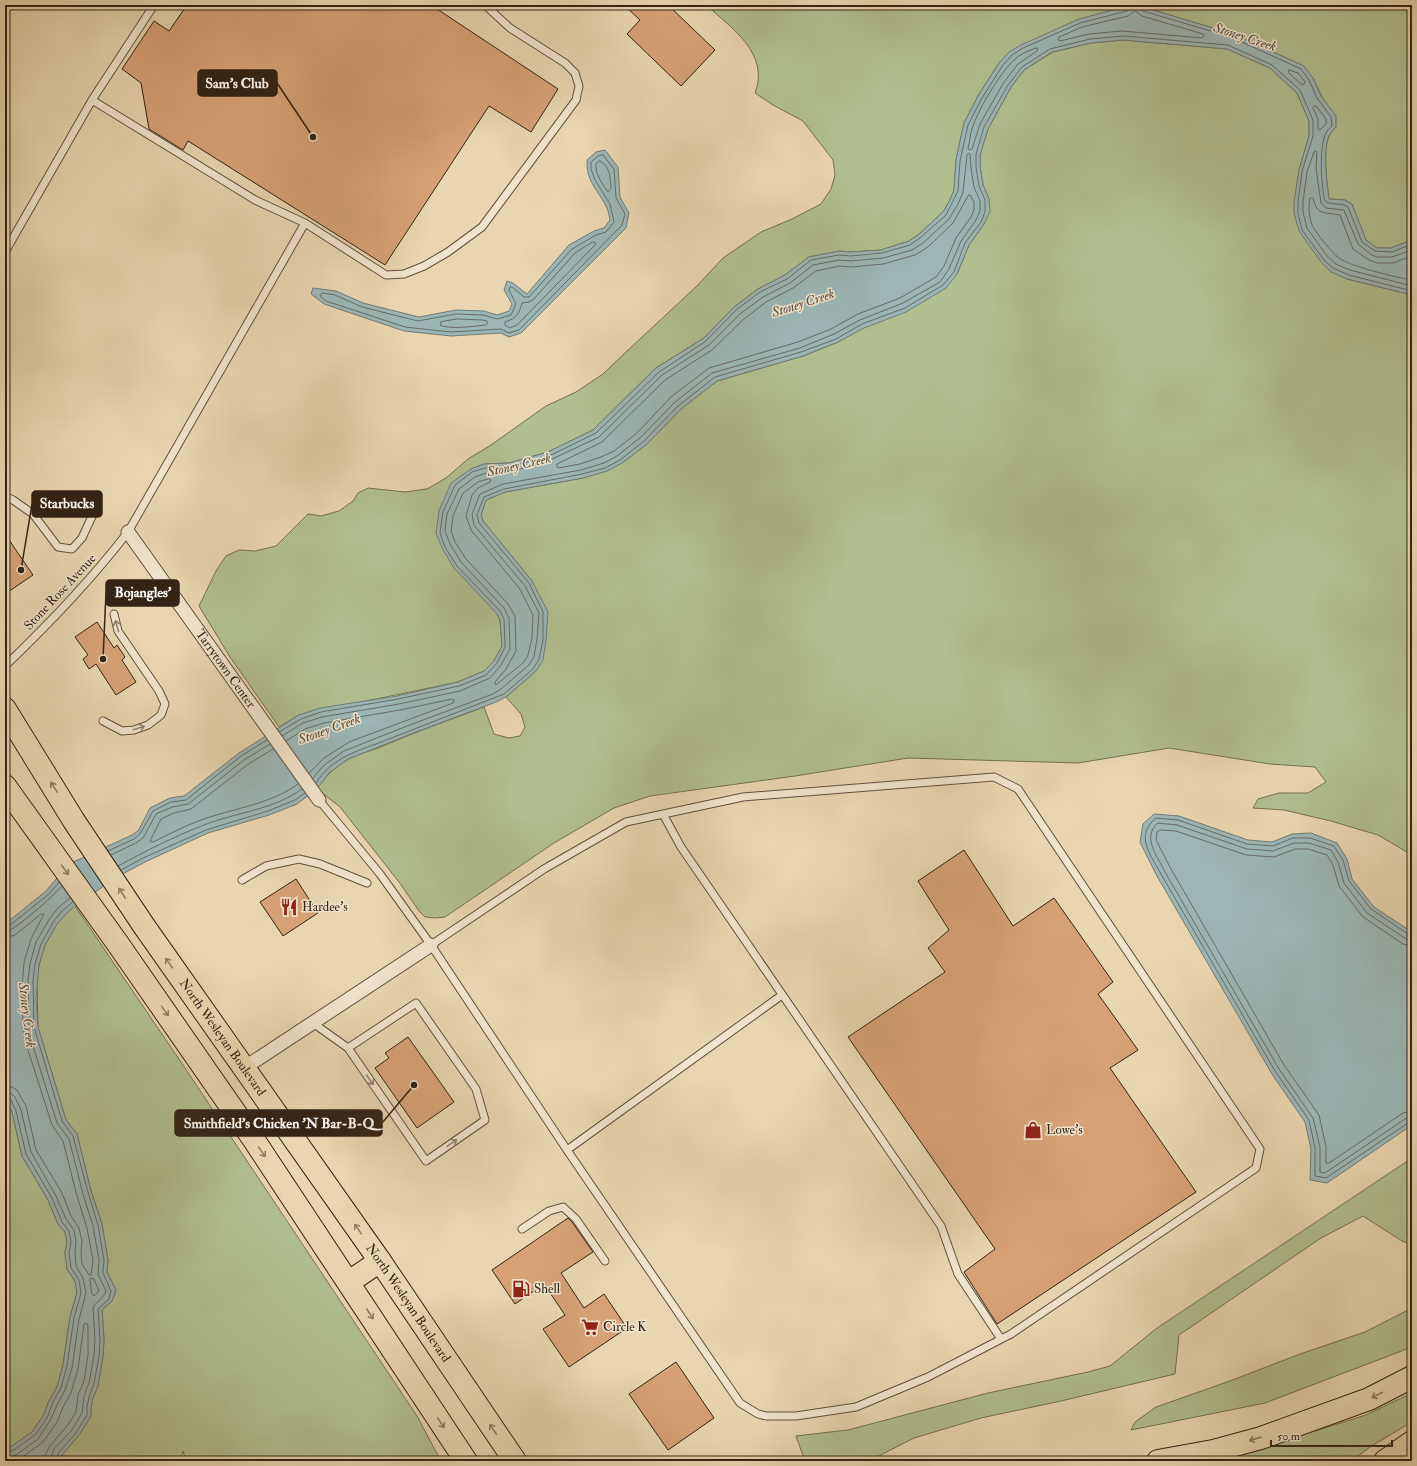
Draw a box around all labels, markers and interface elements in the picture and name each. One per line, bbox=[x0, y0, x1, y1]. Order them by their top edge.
water label: Stoney Creek bbox=[1210, 19, 1279, 55]
callout: Sam's Club bbox=[198, 70, 277, 96]
text: Sam's Club bbox=[205, 75, 269, 92]
water label: Stoney Creek bbox=[768, 285, 837, 321]
water label: Stoney Creek bbox=[484, 449, 553, 481]
callout: Starbucks bbox=[32, 491, 102, 517]
text: Starbucks bbox=[40, 495, 94, 512]
street label: Stone Rose Avenue bbox=[21, 550, 100, 633]
callout: Bojangles' bbox=[106, 580, 179, 606]
text: Bojangles' bbox=[115, 584, 172, 602]
one-way arrow bbox=[113, 620, 120, 633]
street label: Tarrytown Center bbox=[192, 626, 259, 711]
water label: Stoney Creek bbox=[295, 710, 363, 748]
one-way arrow bbox=[132, 724, 145, 731]
one-way arrow bbox=[49, 781, 57, 793]
one-way arrow bbox=[61, 864, 69, 875]
one-way arrow bbox=[118, 888, 126, 899]
restaurant icon: Hardee's bbox=[279, 897, 299, 917]
place label: Hardee's bbox=[302, 899, 348, 915]
one-way arrow bbox=[165, 957, 174, 968]
street label: North Wesleyan Boulevard bbox=[176, 976, 270, 1100]
water label: Stoney Creek bbox=[14, 981, 39, 1049]
one-way arrow bbox=[161, 1005, 169, 1016]
one-way arrow bbox=[366, 1075, 375, 1086]
callout: Smithfield's Chicken 'N Bar-B-Q bbox=[175, 1110, 382, 1136]
text: Smithfield's Chicken 'N Bar-B-Q bbox=[184, 1115, 383, 1132]
shop icon: Lowe's bbox=[1023, 1120, 1043, 1140]
place label: Lowe's bbox=[1046, 1122, 1083, 1138]
one-way arrow bbox=[447, 1139, 458, 1147]
one-way arrow bbox=[258, 1147, 266, 1158]
one-way arrow bbox=[354, 1223, 362, 1234]
street label: North Wesleyan Boulevard bbox=[362, 1241, 454, 1366]
fuel station icon: Shell bbox=[511, 1279, 531, 1299]
place label: Shell bbox=[534, 1281, 561, 1297]
one-way arrow bbox=[366, 1309, 374, 1320]
supermarket icon: Circle K bbox=[580, 1317, 600, 1337]
place label: Circle K bbox=[603, 1319, 647, 1335]
one-way arrow bbox=[1371, 1391, 1383, 1399]
one-way arrow bbox=[437, 1417, 445, 1428]
scale bar bbox=[1271, 1422, 1392, 1448]
one-way arrow bbox=[489, 1423, 497, 1434]
text: 50 m bbox=[1277, 1429, 1301, 1444]
one-way arrow bbox=[1249, 1436, 1262, 1443]

